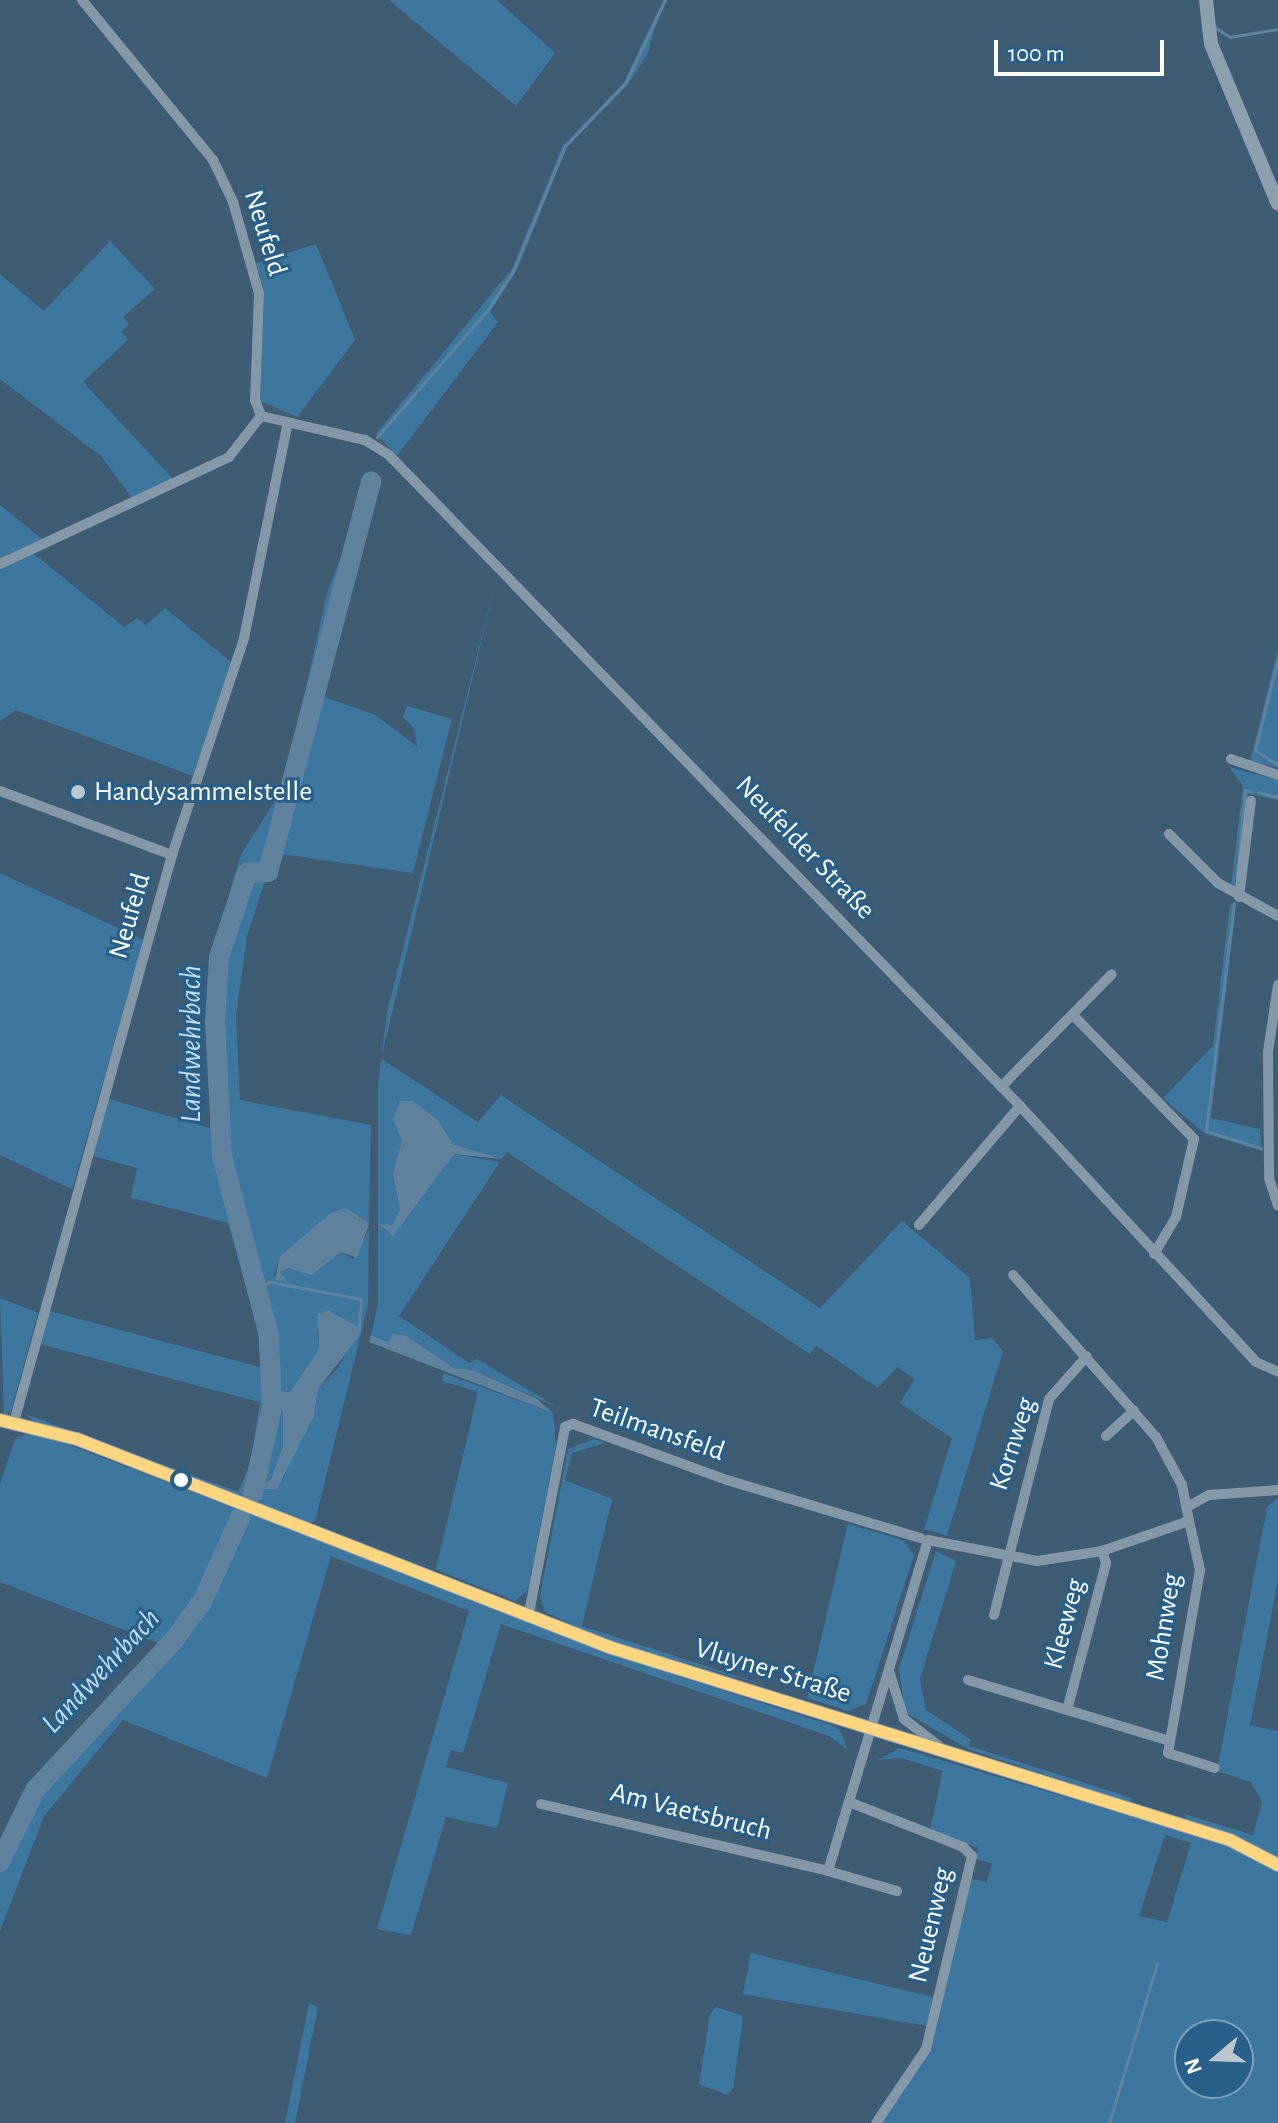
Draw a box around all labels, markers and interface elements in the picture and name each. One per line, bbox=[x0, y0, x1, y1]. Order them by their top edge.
scale bar bbox=[998, 24, 1168, 74]
text: 100 m bbox=[1008, 42, 1065, 66]
street label: Neufeld bbox=[236, 186, 294, 280]
street label: Neufelder Straße bbox=[728, 769, 882, 927]
place label: Handysammelstelle bbox=[94, 775, 312, 809]
marker: Handysammelstelle bbox=[69, 783, 87, 801]
street label: Neufeld bbox=[102, 869, 158, 963]
water label: Landwehrbach bbox=[173, 965, 209, 1123]
street label: Teilmansfeld bbox=[585, 1391, 729, 1469]
street label: Kornweg bbox=[982, 1393, 1044, 1495]
unlabelled marker bbox=[173, 1472, 189, 1488]
street label: Mohnweg bbox=[1139, 1571, 1189, 1683]
street label: Kleeweg bbox=[1037, 1575, 1093, 1673]
water label: Landwehrbach bbox=[34, 1601, 168, 1741]
street label: Vluyner Straße bbox=[691, 1631, 855, 1711]
street label: Am Vaetsbruch bbox=[607, 1776, 775, 1848]
street label: Neuenweg bbox=[901, 1864, 961, 1986]
north arrow bbox=[1174, 2019, 1254, 2099]
text: N bbox=[1180, 2055, 1206, 2077]

